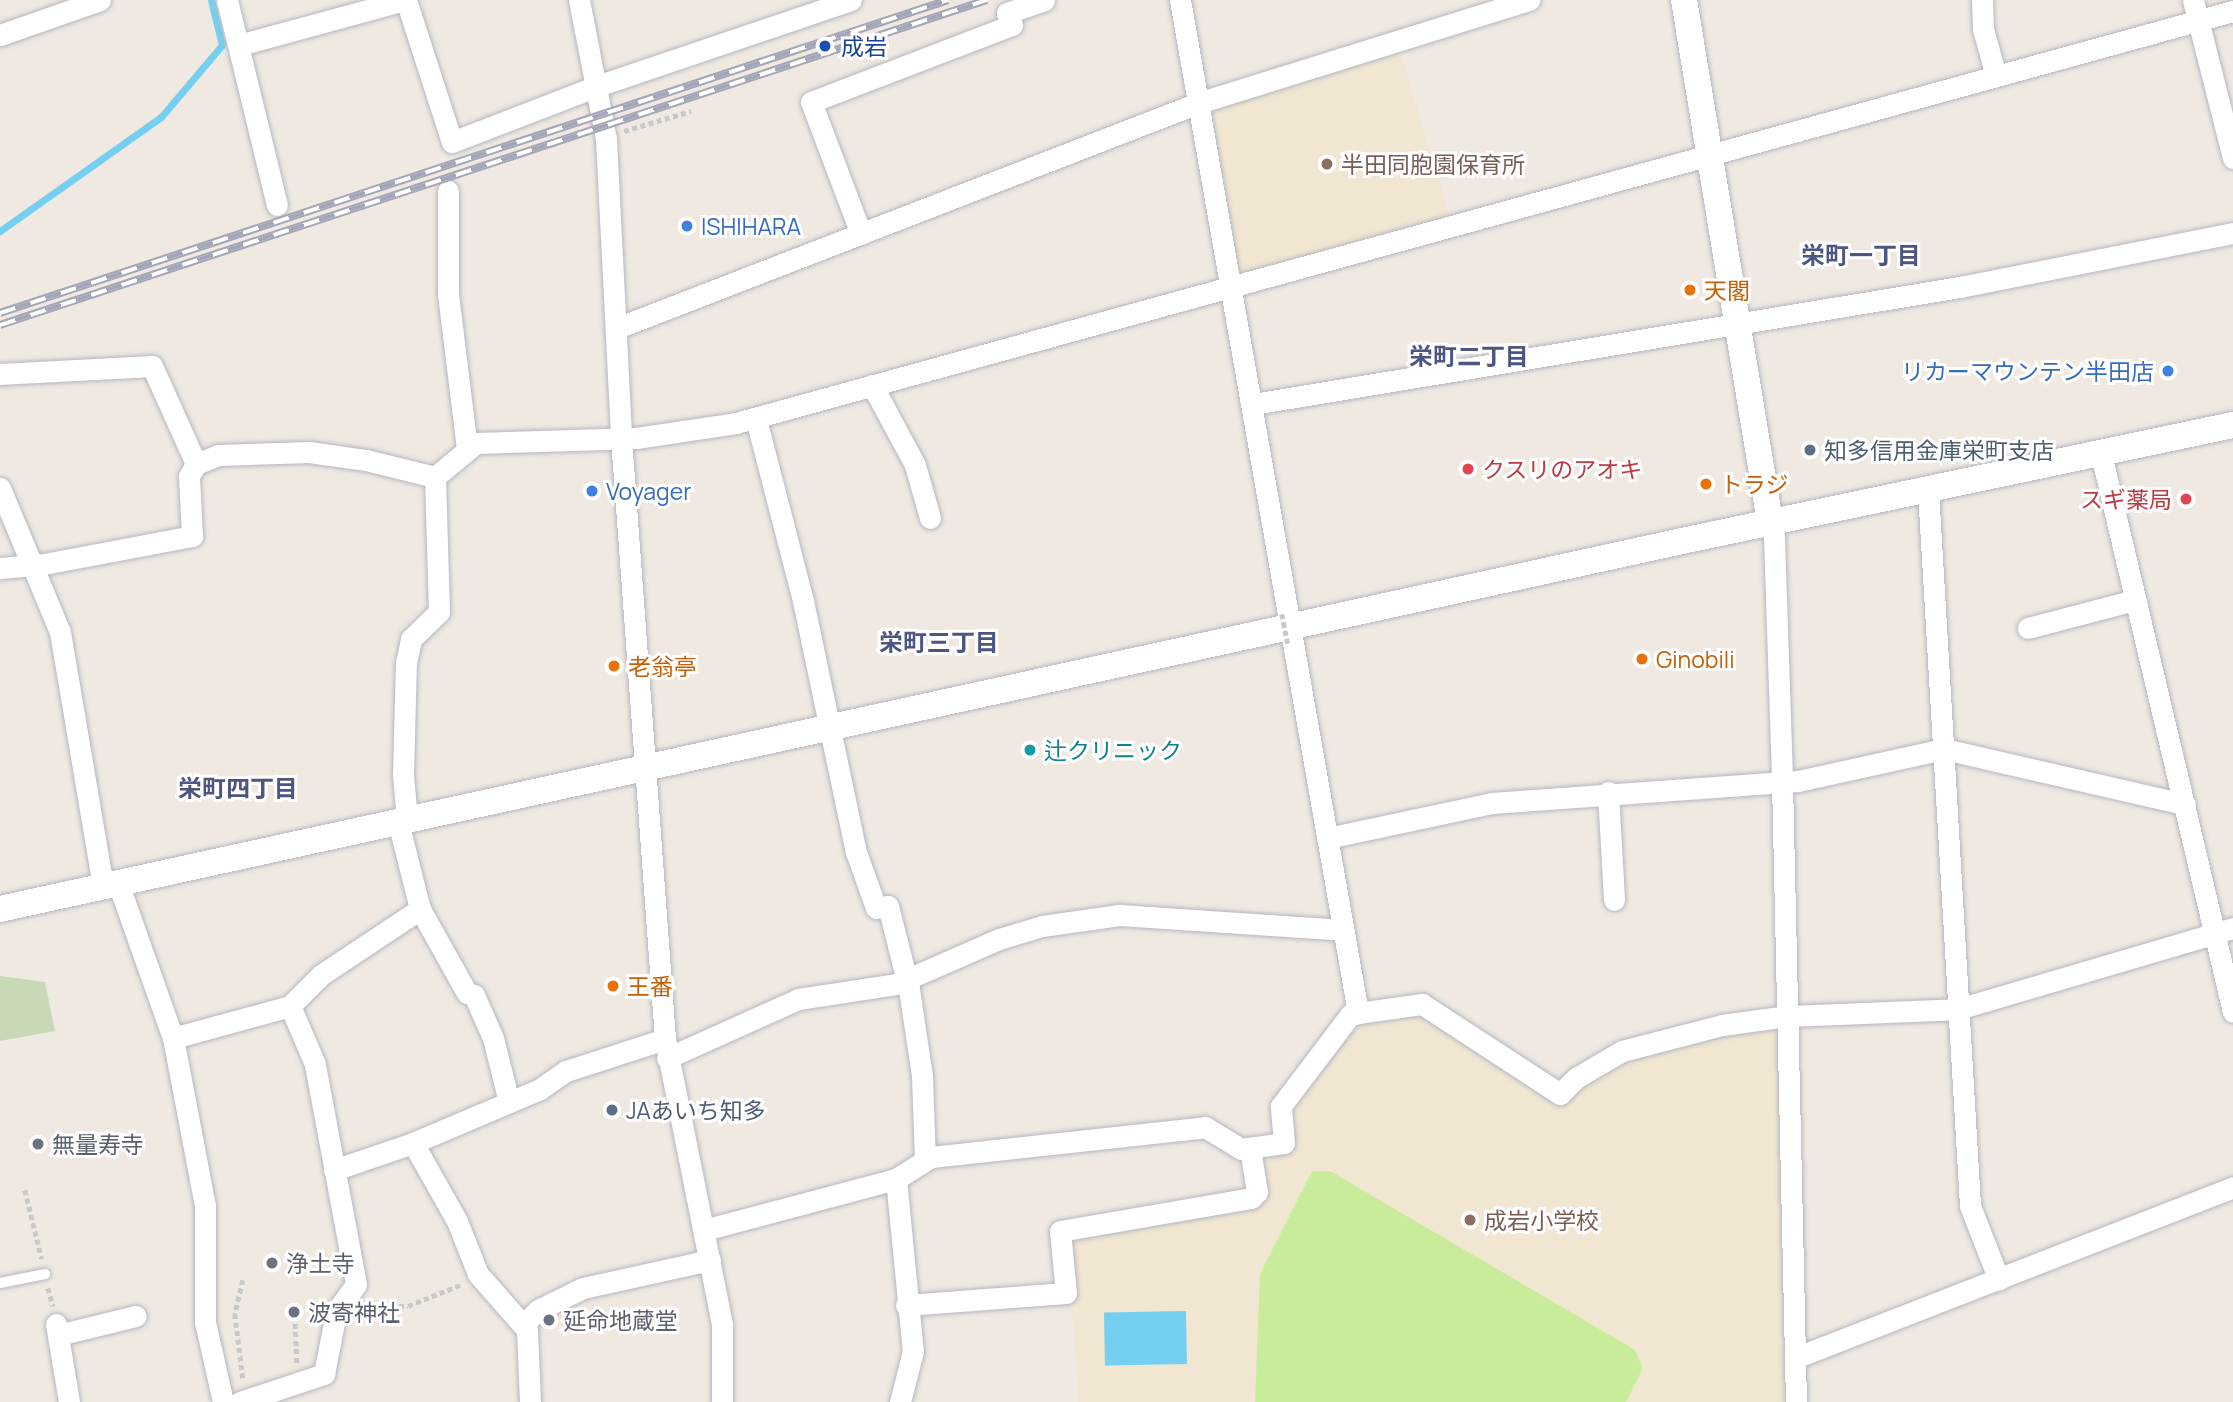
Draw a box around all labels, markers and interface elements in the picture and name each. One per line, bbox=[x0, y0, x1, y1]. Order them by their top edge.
place label: 成岩 bbox=[841, 32, 887, 60]
marker: 成岩 bbox=[815, 36, 835, 56]
place label: 半田同胞園保育所 bbox=[1341, 150, 1525, 178]
marker: 半田同胞園保育所 bbox=[1319, 156, 1335, 172]
place label: ISHIHARA bbox=[701, 212, 801, 240]
marker: ISHIHARA bbox=[679, 218, 695, 234]
district label: 栄町一丁目 bbox=[1801, 241, 1921, 269]
place label: 天閣 bbox=[1704, 276, 1750, 304]
marker: 天閣 bbox=[1682, 282, 1698, 298]
district label: 栄町二丁目 bbox=[1409, 342, 1529, 370]
place label: リカーマウンテン半田店 bbox=[1901, 357, 2154, 385]
marker: リカーマウンテン半田店 bbox=[2160, 363, 2176, 379]
place label: 知多信用金庫栄町支店 bbox=[1824, 436, 2054, 464]
marker: 知多信用金庫栄町支店 bbox=[1802, 442, 1818, 458]
place label: クスリのアオキ bbox=[1482, 455, 1643, 483]
marker: クスリのアオキ bbox=[1460, 461, 1476, 477]
place label: トラジ bbox=[1720, 470, 1789, 498]
marker: トラジ bbox=[1698, 476, 1714, 492]
place label: Voyager bbox=[606, 477, 691, 505]
marker: Voyager bbox=[584, 483, 600, 499]
place label: スギ薬局 bbox=[2080, 485, 2172, 513]
marker: スギ薬局 bbox=[2178, 491, 2194, 507]
district label: 栄町三丁目 bbox=[879, 628, 999, 656]
place label: Ginobili bbox=[1656, 645, 1735, 673]
marker: Ginobili bbox=[1634, 651, 1650, 667]
place label: 老翁亭 bbox=[628, 652, 697, 680]
marker: 老翁亭 bbox=[606, 658, 622, 674]
place label: 辻クリニック bbox=[1044, 736, 1182, 764]
marker: 辻クリニック bbox=[1022, 742, 1038, 758]
district label: 栄町四丁目 bbox=[178, 774, 298, 802]
place label: 王番 bbox=[627, 972, 673, 1000]
marker: 王番 bbox=[605, 978, 621, 994]
place label: JAあいち知多 bbox=[626, 1096, 766, 1124]
marker: JAあいち知多 bbox=[604, 1102, 620, 1118]
place label: 無量寿寺 bbox=[52, 1130, 144, 1158]
marker: 無量寿寺 bbox=[30, 1136, 46, 1152]
place label: 成岩小学校 bbox=[1484, 1206, 1599, 1234]
marker: 成岩小学校 bbox=[1462, 1212, 1478, 1228]
place label: 浄土寺 bbox=[286, 1249, 355, 1277]
marker: 浄土寺 bbox=[264, 1255, 280, 1271]
place label: 波寄神社 bbox=[308, 1298, 400, 1326]
marker: 波寄神社 bbox=[286, 1304, 302, 1320]
place label: 延命地蔵堂 bbox=[563, 1306, 678, 1334]
marker: 延命地蔵堂 bbox=[541, 1312, 557, 1328]

